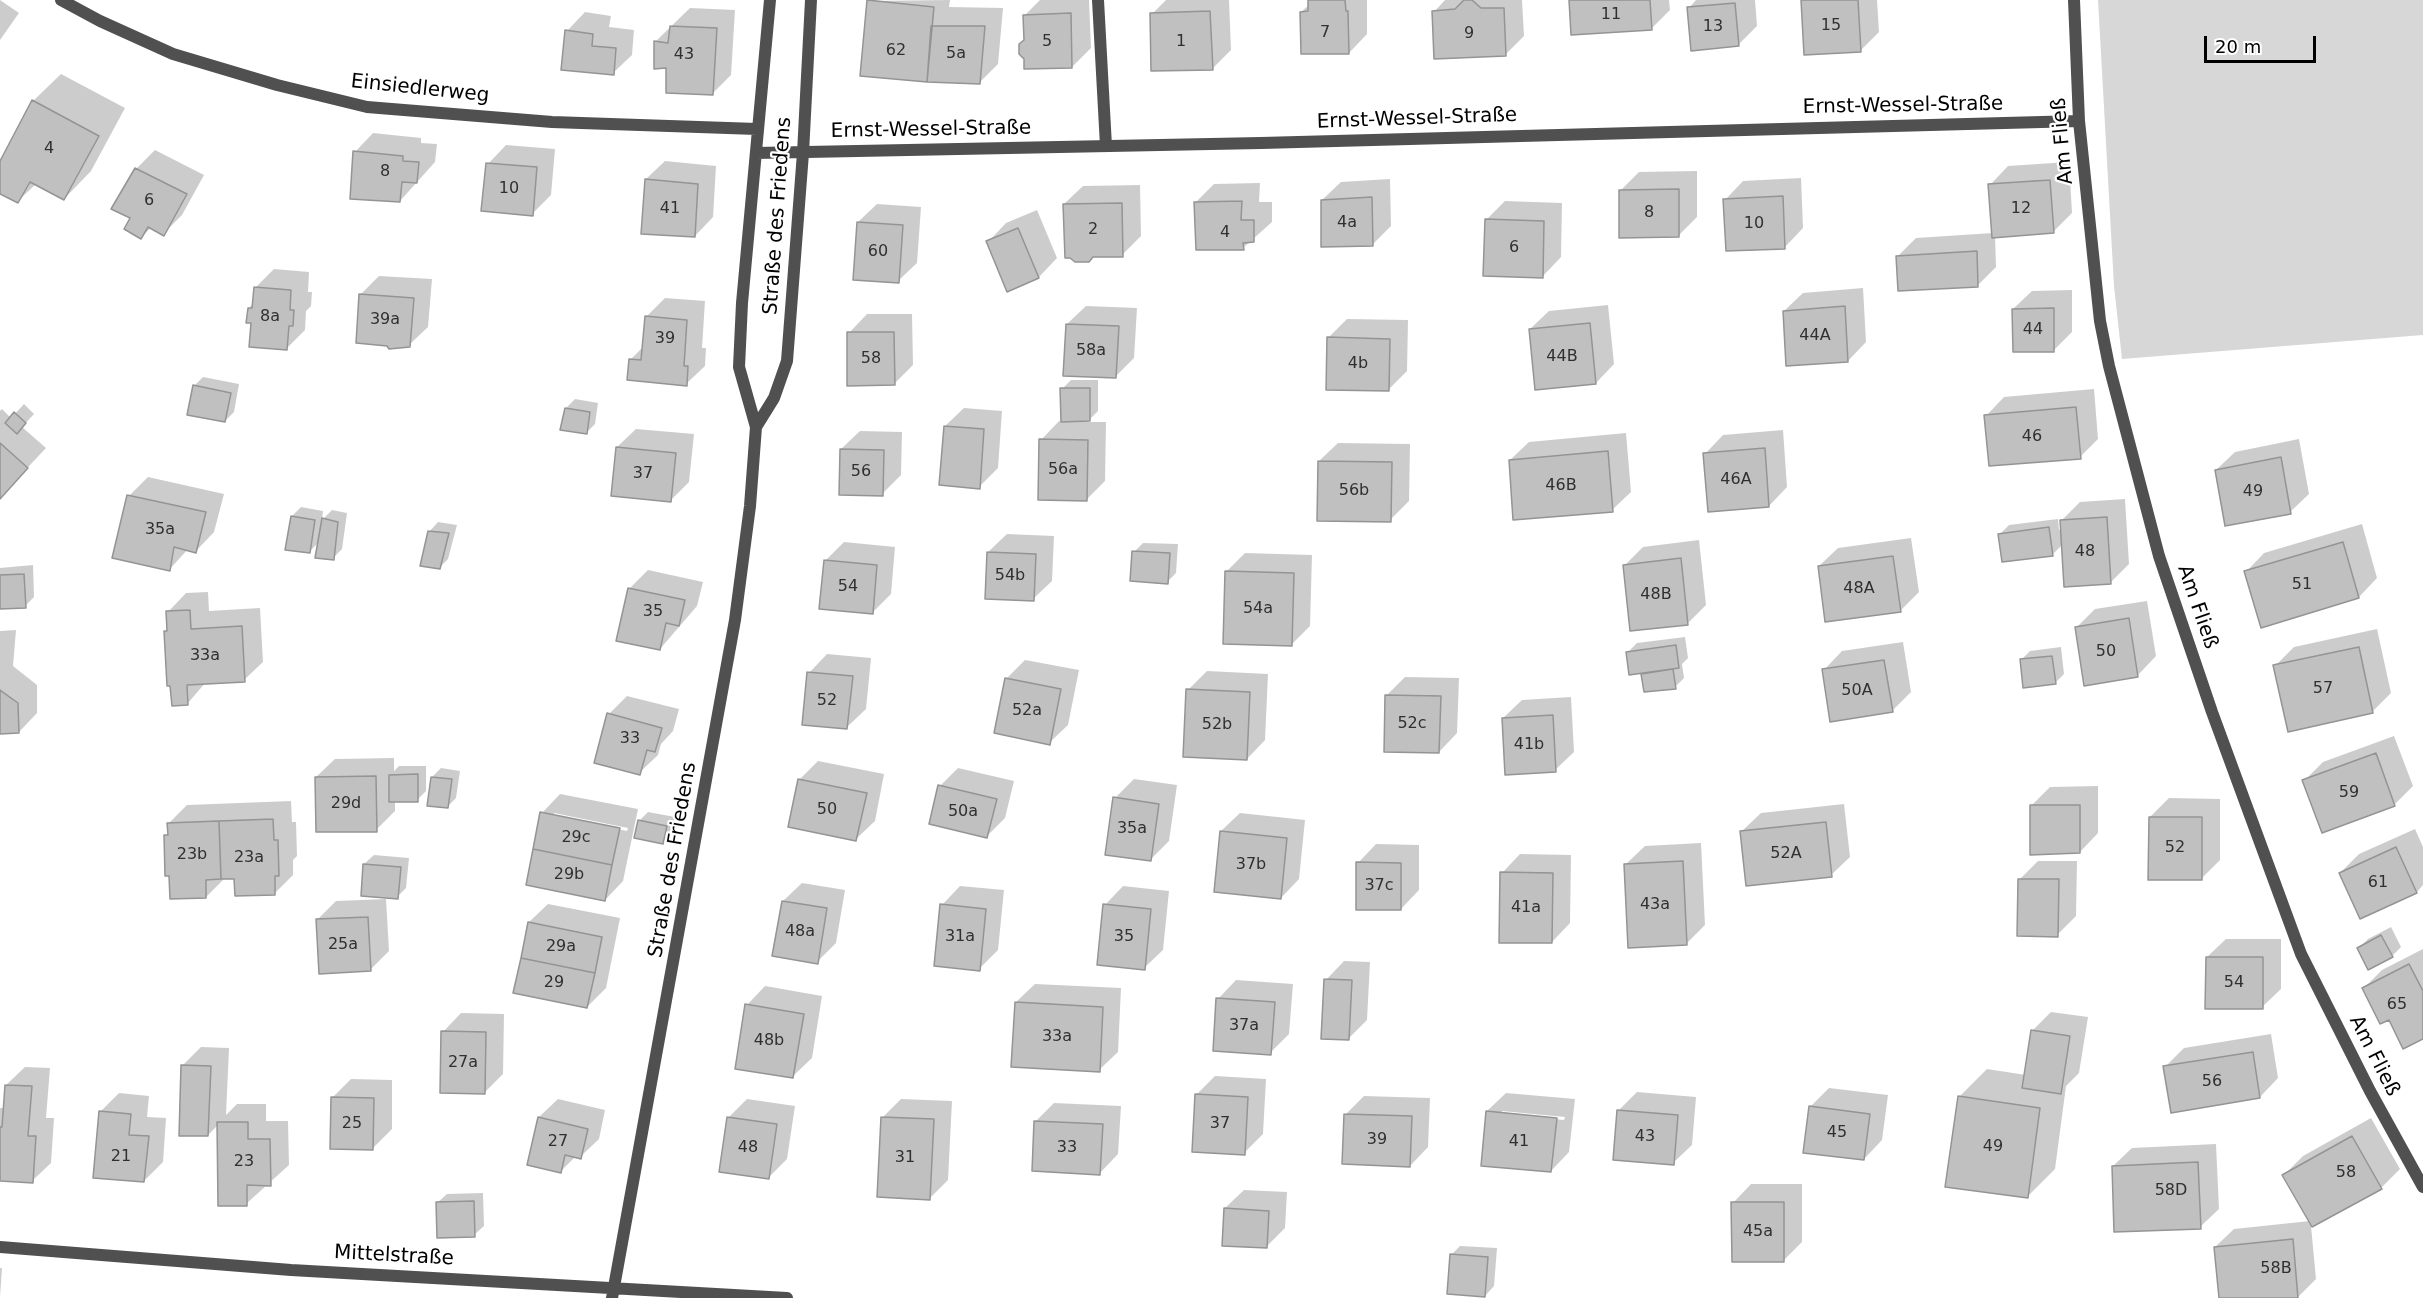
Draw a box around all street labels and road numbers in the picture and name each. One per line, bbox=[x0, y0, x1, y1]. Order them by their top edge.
street label: Einsiedlerweg bbox=[349, 70, 491, 108]
street label: Ernst-Wessel-Straße bbox=[1803, 92, 2003, 120]
street label: Am Fließ bbox=[2047, 97, 2079, 185]
street label: Ernst-Wessel-Straße bbox=[1316, 104, 1518, 134]
street label: Straße des Friedens bbox=[759, 116, 797, 316]
street label: Ernst-Wessel-Straße bbox=[831, 116, 1031, 144]
street label: Am Fließ bbox=[2171, 562, 2223, 652]
street label: Straße des Friedens bbox=[644, 760, 702, 960]
street label: Am Fließ bbox=[2344, 1012, 2404, 1100]
street label: Mittelstraße bbox=[333, 1241, 455, 1271]

